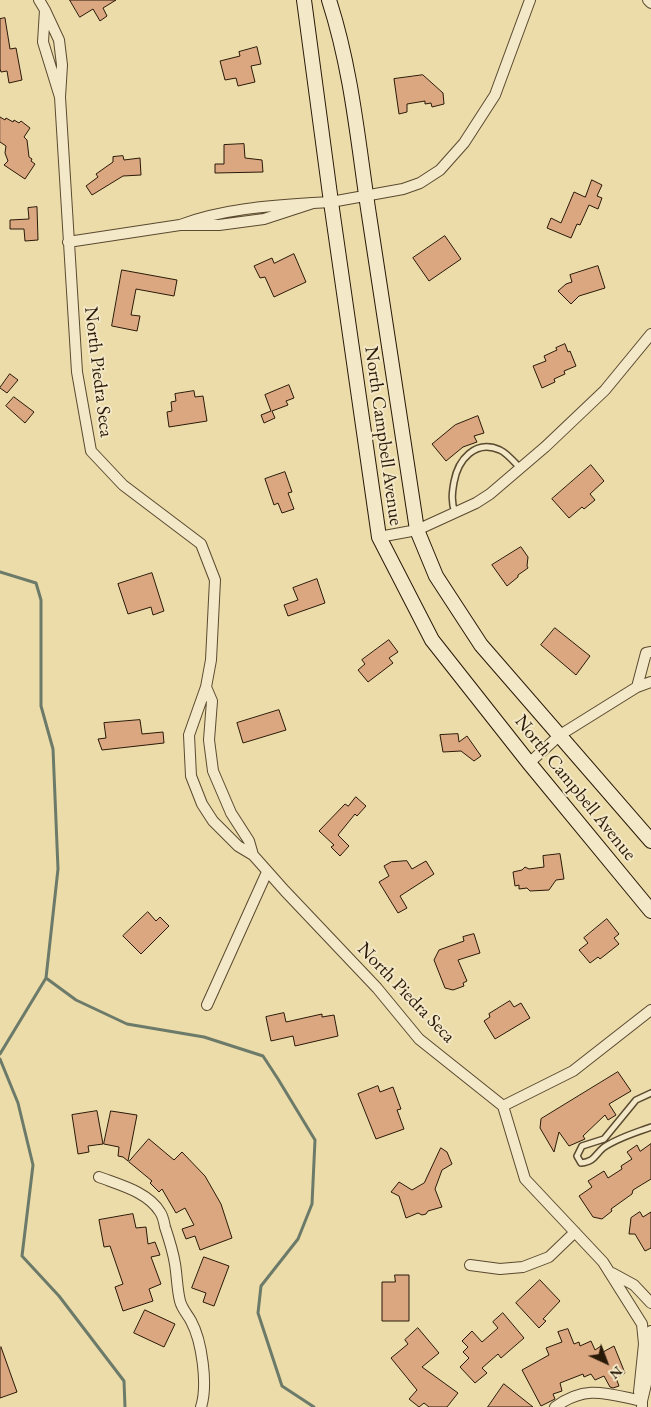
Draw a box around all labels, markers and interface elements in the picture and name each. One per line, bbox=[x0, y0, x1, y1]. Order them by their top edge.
street label: North Piedra Seca bbox=[79, 306, 117, 438]
street label: North Campbell Avenue bbox=[359, 345, 407, 527]
street label: North Campbell Avenue bbox=[509, 711, 641, 865]
street label: North Piedra Seca bbox=[352, 938, 460, 1048]
north arrow bbox=[581, 1337, 631, 1387]
text: N bbox=[606, 1363, 627, 1383]

